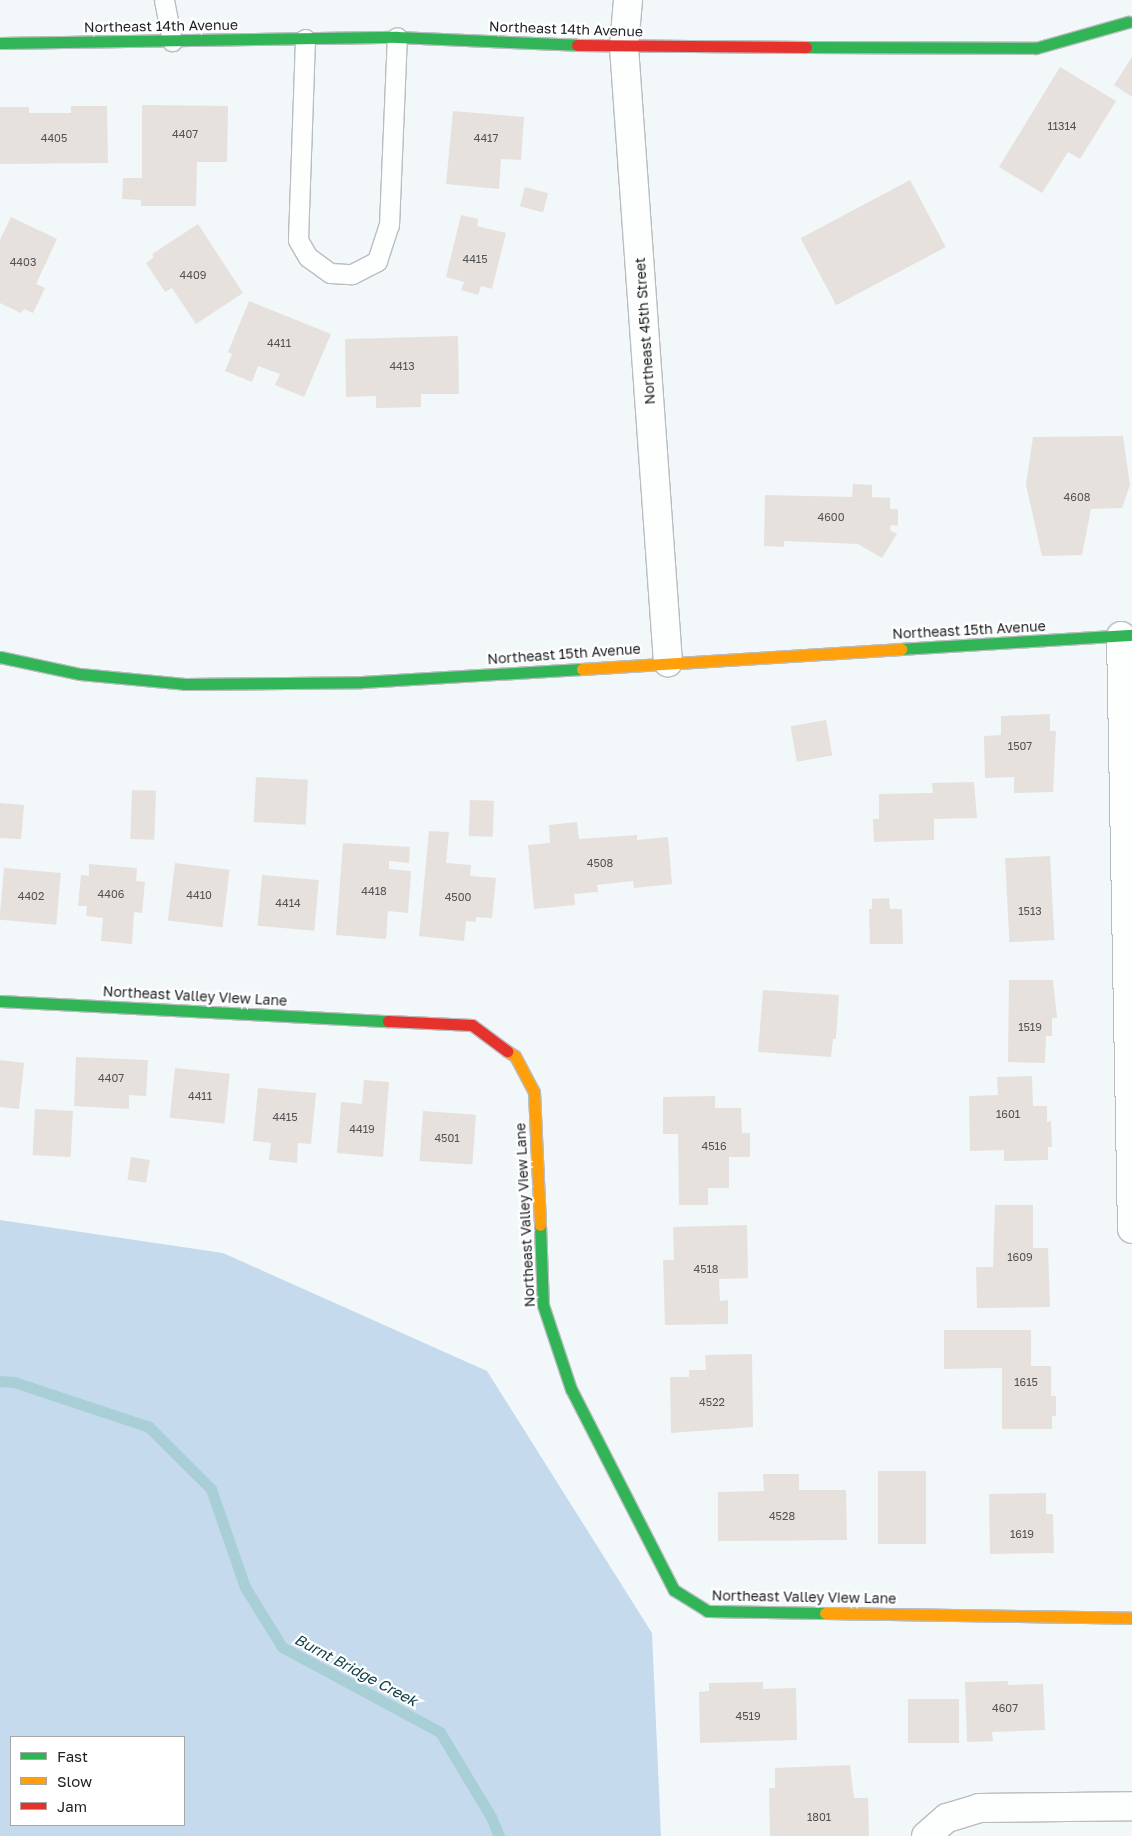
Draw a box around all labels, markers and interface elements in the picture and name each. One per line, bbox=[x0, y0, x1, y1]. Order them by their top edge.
street label: Northeast 14th Avenue bbox=[84, 16, 238, 36]
street label: Northeast 14th Avenue bbox=[489, 18, 643, 40]
house number: 11314 bbox=[1047, 119, 1077, 133]
house number: 4407 bbox=[172, 127, 198, 141]
house number: 4405 bbox=[41, 131, 67, 145]
house number: 4417 bbox=[474, 131, 498, 145]
house number: 4415 bbox=[462, 252, 488, 266]
house number: 4403 bbox=[10, 255, 36, 269]
street label: Northeast 45th Street bbox=[631, 257, 659, 405]
house number: 4409 bbox=[180, 268, 206, 282]
house number: 4411 bbox=[267, 336, 291, 350]
house number: 4413 bbox=[389, 359, 415, 373]
house number: 4608 bbox=[1064, 490, 1090, 504]
house number: 4600 bbox=[817, 510, 845, 524]
street label: Northeast 15th Avenue bbox=[892, 618, 1046, 642]
street label: Northeast 15th Avenue bbox=[487, 640, 641, 668]
house number: 1507 bbox=[1008, 739, 1032, 753]
house number: 4508 bbox=[587, 856, 613, 870]
house number: 4418 bbox=[361, 884, 387, 898]
house number: 4406 bbox=[98, 887, 124, 901]
house number: 4410 bbox=[186, 888, 212, 902]
house number: 4402 bbox=[18, 889, 44, 903]
house number: 4500 bbox=[445, 890, 471, 904]
house number: 4414 bbox=[275, 896, 301, 910]
house number: 1513 bbox=[1018, 904, 1042, 918]
street label: Northeast Valley View Lane bbox=[102, 983, 288, 1009]
house number: 1519 bbox=[1018, 1020, 1042, 1034]
house number: 4407 bbox=[98, 1071, 124, 1085]
house number: 4411 bbox=[188, 1089, 212, 1103]
house number: 1601 bbox=[996, 1107, 1020, 1121]
house number: 4415 bbox=[272, 1110, 298, 1124]
house number: 4419 bbox=[349, 1122, 375, 1136]
street label: Northeast Valley View Lane bbox=[512, 1122, 538, 1308]
house number: 4501 bbox=[434, 1131, 460, 1145]
house number: 4516 bbox=[701, 1139, 727, 1153]
house number: 1609 bbox=[1007, 1250, 1033, 1264]
house number: 4518 bbox=[693, 1262, 719, 1276]
house number: 1615 bbox=[1014, 1375, 1038, 1389]
house number: 4522 bbox=[699, 1395, 725, 1409]
house number: 4528 bbox=[769, 1509, 795, 1523]
house number: 1619 bbox=[1010, 1527, 1034, 1541]
street label: Northeast Valley View Lane bbox=[712, 1587, 896, 1607]
water label: Burnt Bridge Creek bbox=[292, 1630, 420, 1710]
house number: 4607 bbox=[992, 1701, 1018, 1715]
house number: 4519 bbox=[735, 1709, 761, 1723]
legend bbox=[10, 1736, 185, 1826]
text: Fast bbox=[57, 1747, 88, 1765]
text: Slow bbox=[57, 1772, 92, 1790]
text: Jam bbox=[57, 1797, 87, 1815]
house number: 1801 bbox=[807, 1810, 831, 1824]

